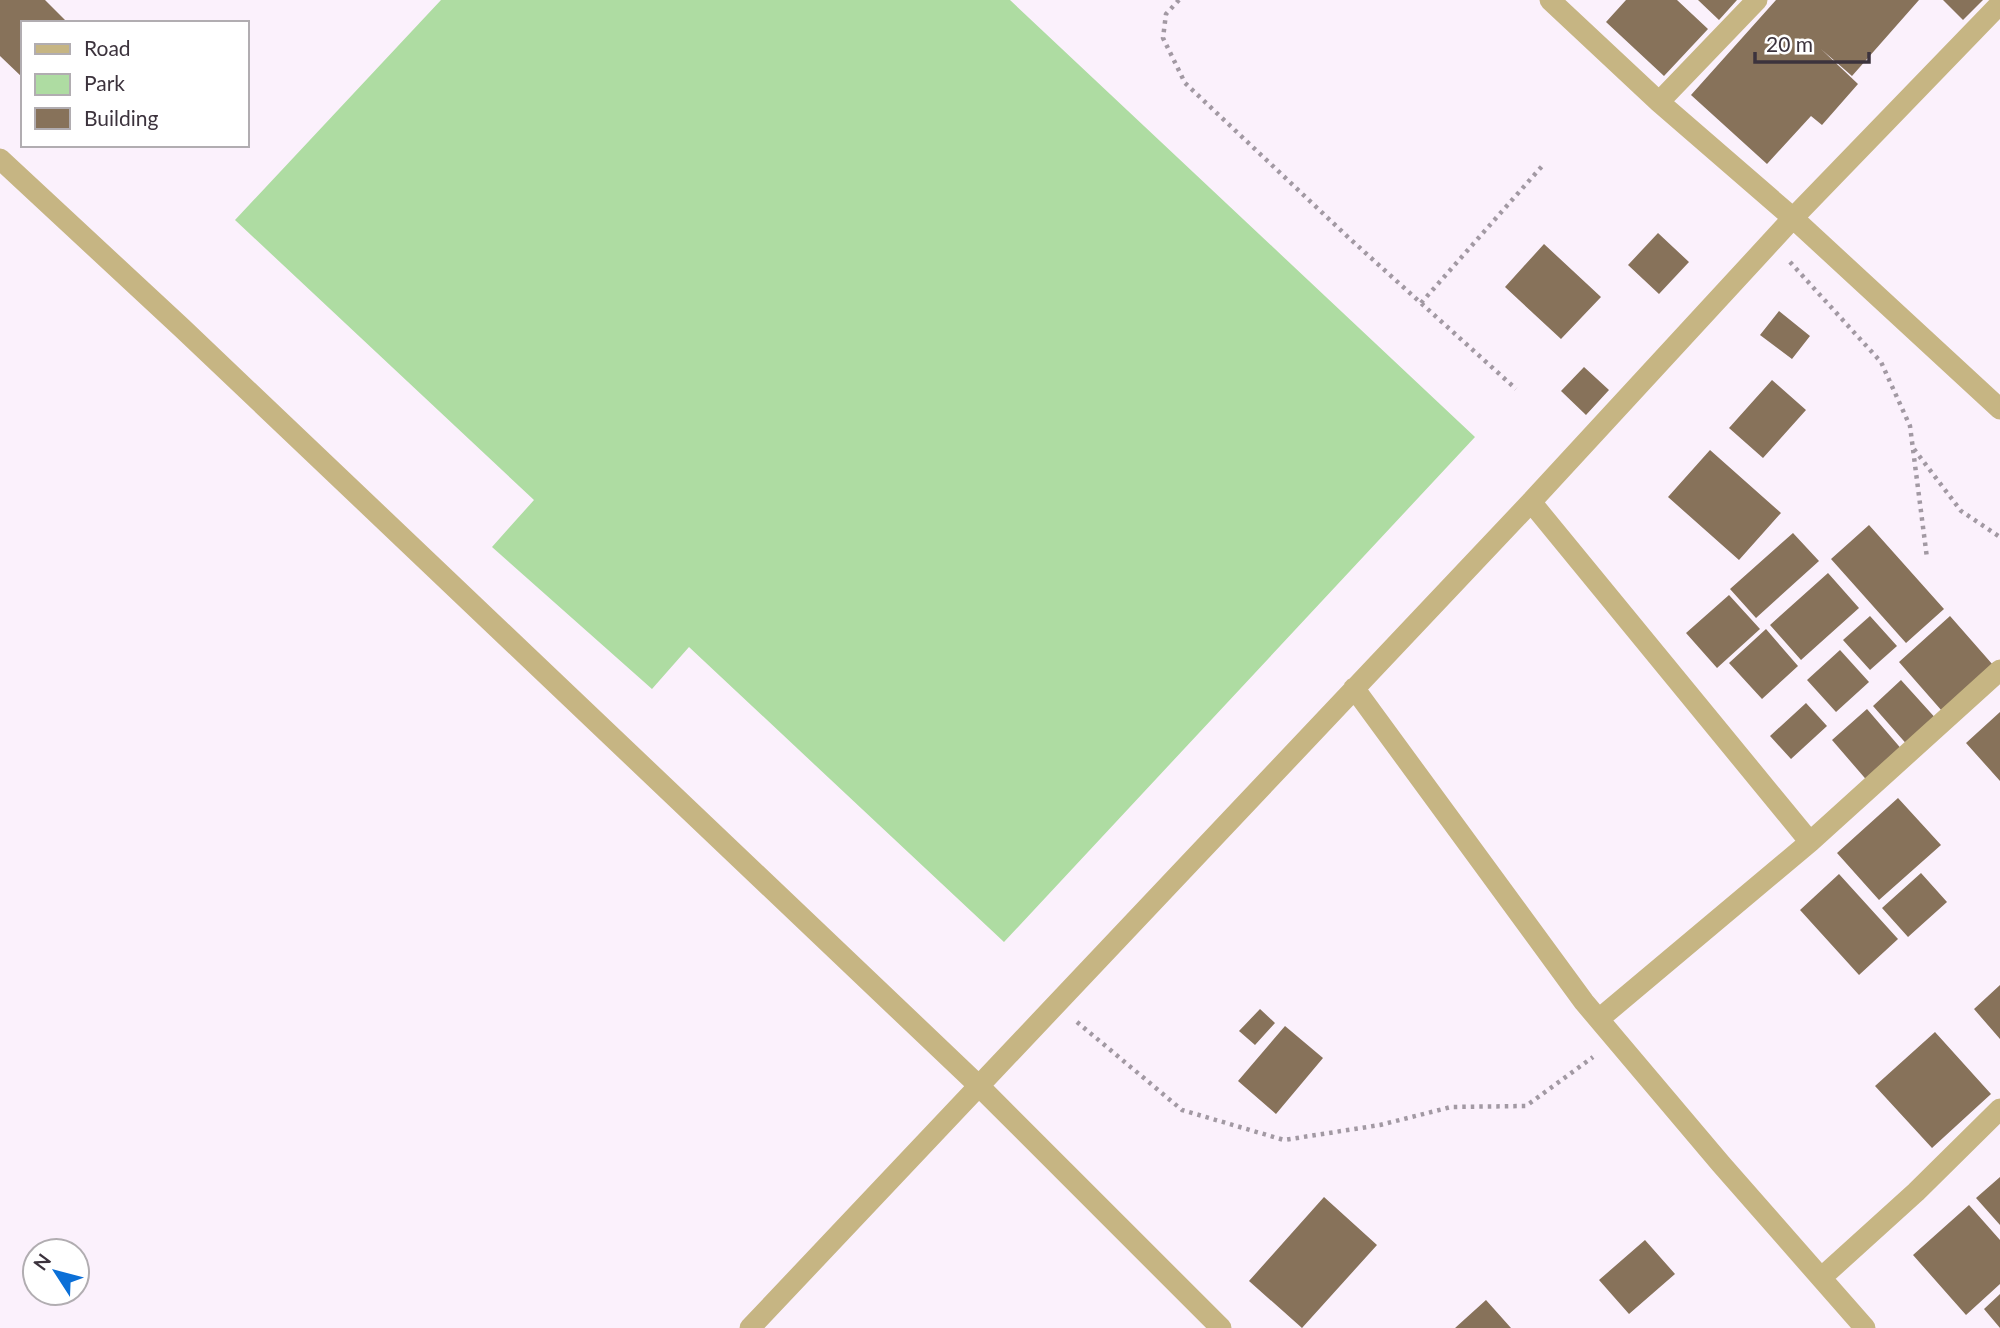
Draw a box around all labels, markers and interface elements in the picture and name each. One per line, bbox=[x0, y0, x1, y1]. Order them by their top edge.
legend bbox=[21, 21, 248, 147]
scale bar bbox=[1755, 21, 1869, 65]
text: 20 m bbox=[1766, 31, 1813, 56]
text: Road bbox=[84, 35, 131, 60]
text: Park bbox=[84, 70, 125, 95]
text: Building bbox=[84, 105, 159, 130]
north arrow bbox=[21, 1237, 91, 1307]
text: N bbox=[28, 1249, 55, 1274]

